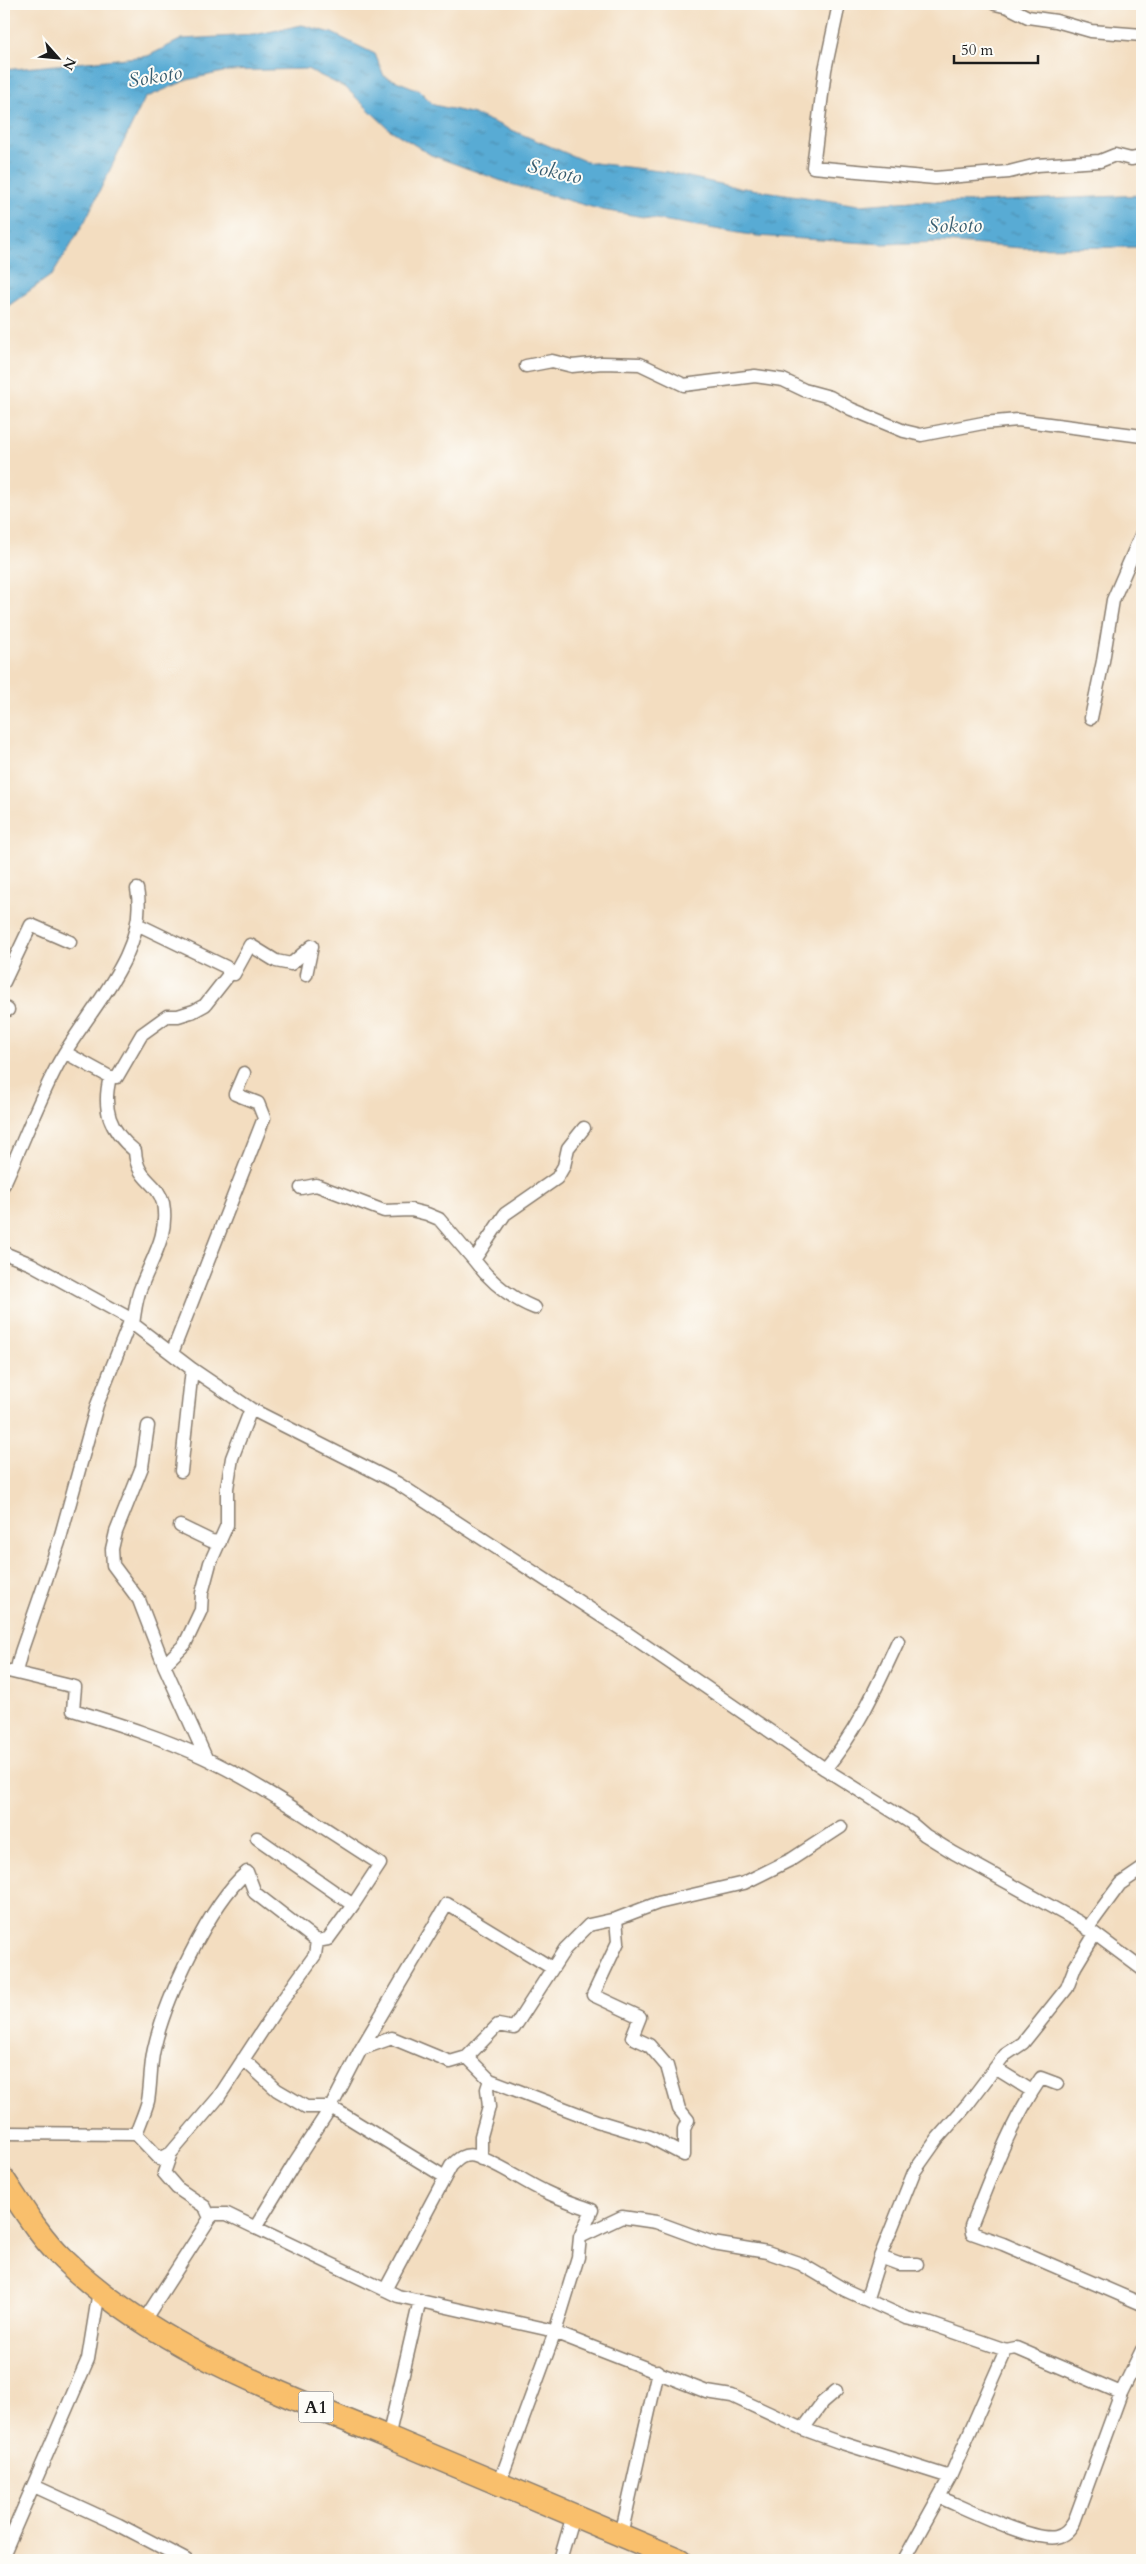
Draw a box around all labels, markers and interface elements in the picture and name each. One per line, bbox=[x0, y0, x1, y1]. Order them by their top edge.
north arrow bbox=[32, 32, 82, 82]
scale bar bbox=[954, 32, 1037, 64]
text: 50 m bbox=[961, 40, 993, 60]
text: N bbox=[58, 54, 80, 73]
water label: Sokoto bbox=[126, 59, 184, 94]
water label: Sokoto bbox=[525, 152, 584, 191]
water label: Sokoto bbox=[928, 212, 982, 239]
road number: A1 bbox=[298, 2392, 334, 2422]

